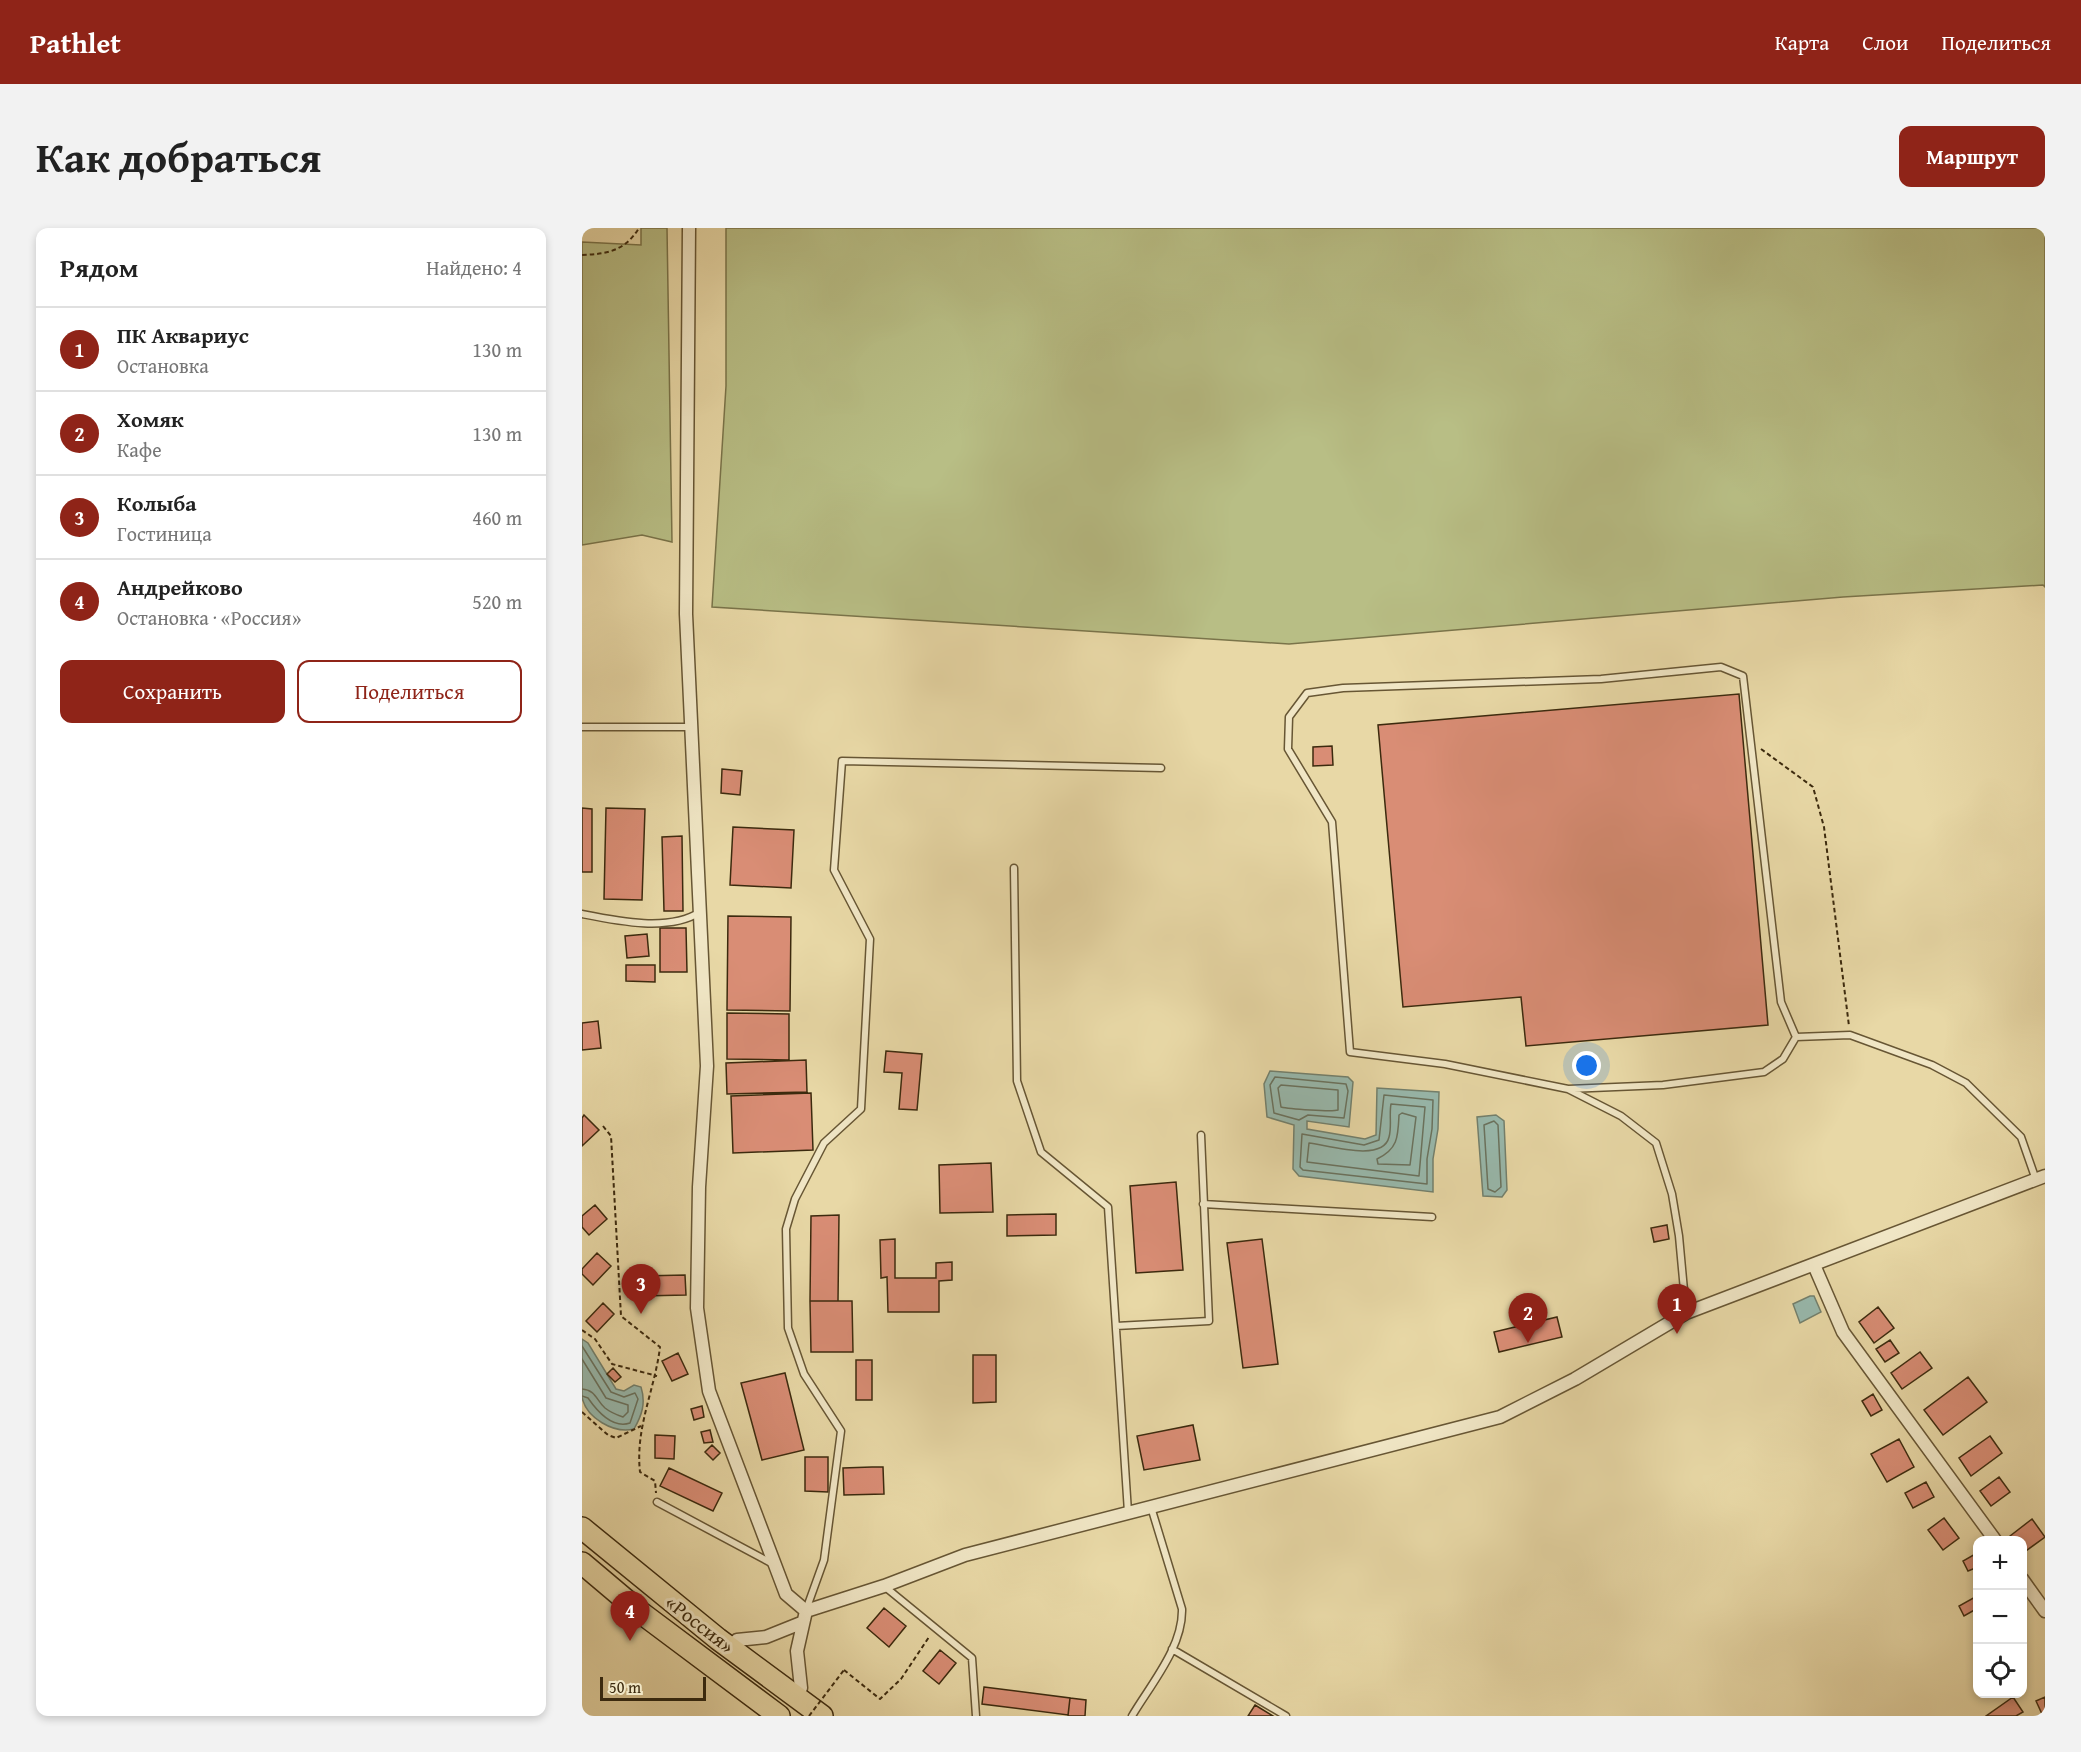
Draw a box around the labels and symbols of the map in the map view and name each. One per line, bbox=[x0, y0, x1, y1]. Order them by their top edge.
your location bbox=[1572, 1051, 1601, 1080]
pin: 3 bbox=[622, 1264, 660, 1314]
pin: 1 bbox=[1658, 1284, 1696, 1334]
pin: 2 bbox=[1508, 1294, 1548, 1343]
street label: «Россия» bbox=[660, 1587, 741, 1660]
pin: 4 bbox=[610, 1592, 650, 1641]
scale bar bbox=[600, 1674, 706, 1702]

